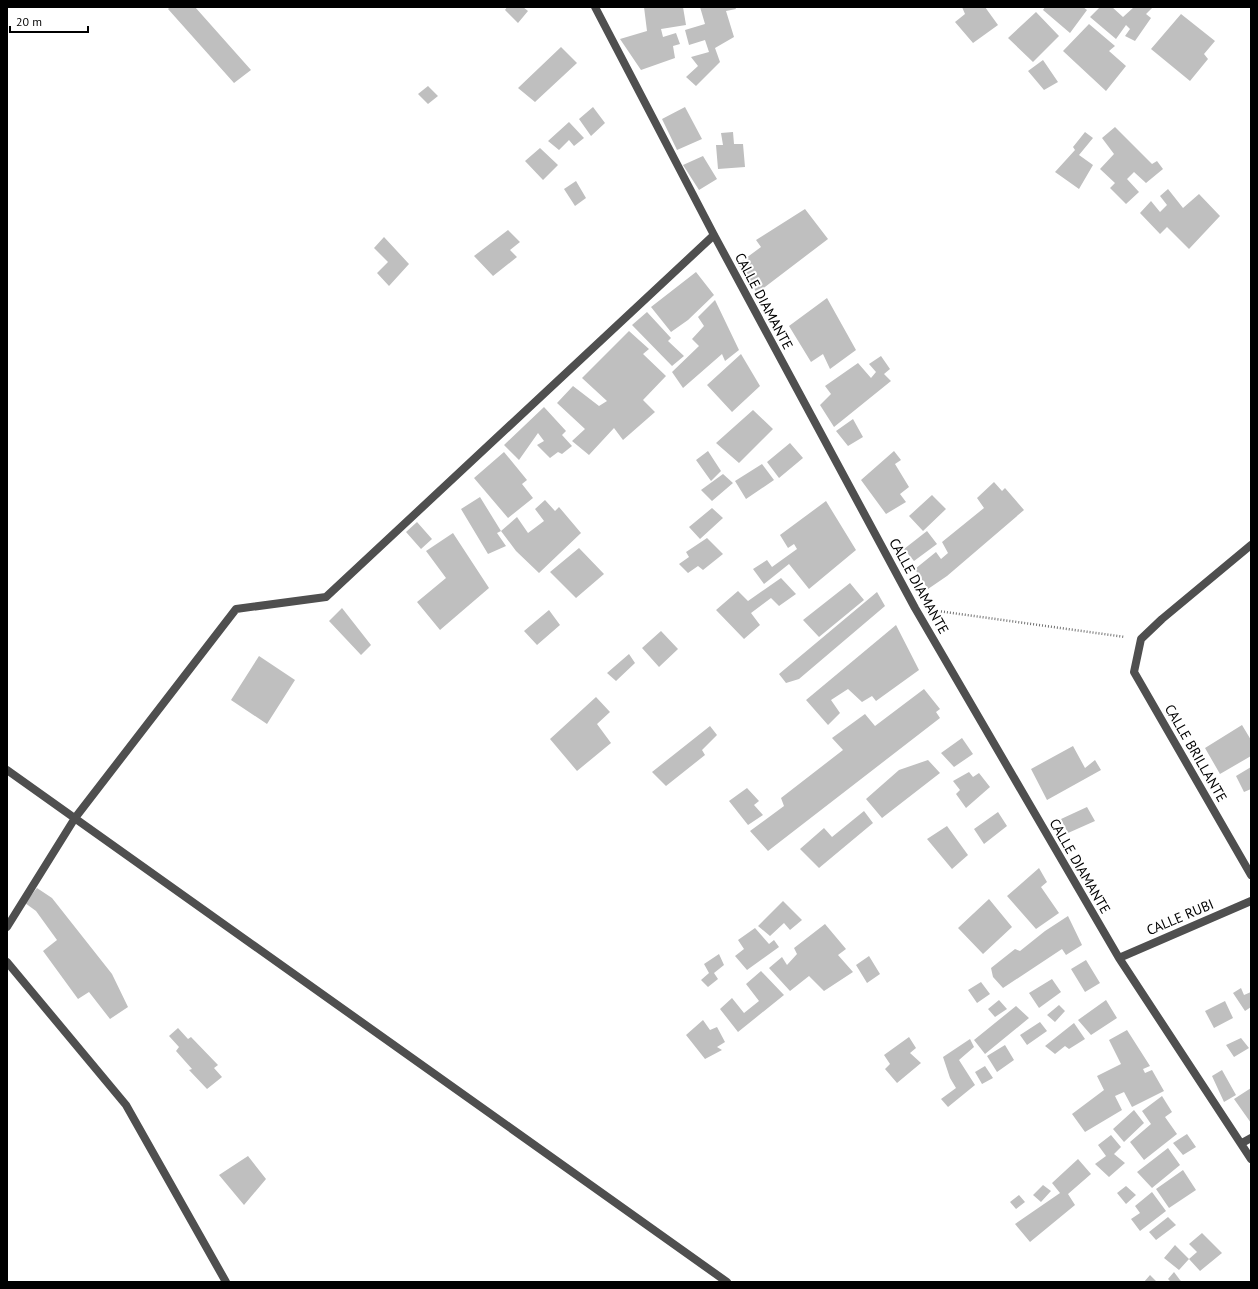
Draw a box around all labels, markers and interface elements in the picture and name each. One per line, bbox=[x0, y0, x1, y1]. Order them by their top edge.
scale bar bbox=[10, 8, 88, 34]
text: 20 m bbox=[16, 14, 42, 29]
street label: CALLE DIAMANTE bbox=[731, 250, 797, 352]
street label: CALLE DIAMANTE bbox=[885, 535, 953, 637]
street label: CALLE BRILLANTE bbox=[1161, 701, 1231, 805]
street label: CALLE DIAMANTE bbox=[1045, 815, 1115, 917]
street label: CALLE RUBI bbox=[1144, 895, 1216, 939]

